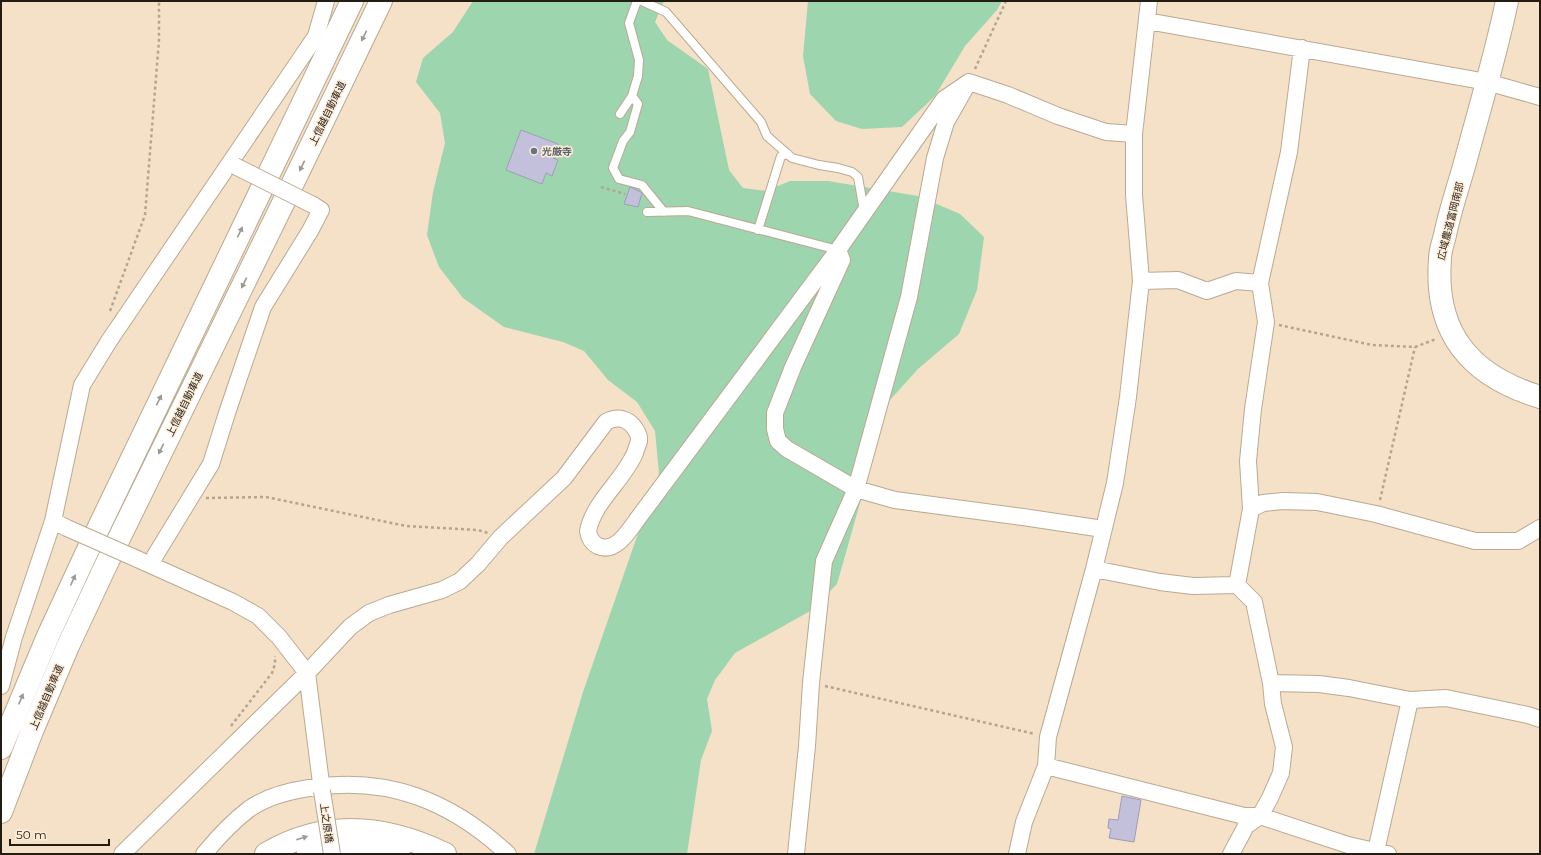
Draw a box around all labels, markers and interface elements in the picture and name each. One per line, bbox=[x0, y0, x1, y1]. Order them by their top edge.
one-way arrow bbox=[361, 31, 367, 42]
street label: 上信越自動車道 bbox=[306, 79, 349, 148]
place label: 光厳寺 bbox=[542, 145, 572, 158]
marker: 光厳寺 bbox=[529, 146, 539, 156]
one-way arrow bbox=[299, 160, 305, 172]
street label: 広域農道富岡南部 bbox=[1435, 181, 1466, 262]
one-way arrow bbox=[237, 227, 243, 238]
one-way arrow bbox=[241, 277, 247, 288]
street label: 上信越自動車道 bbox=[163, 370, 206, 439]
one-way arrow bbox=[156, 394, 162, 405]
one-way arrow bbox=[158, 444, 165, 455]
one-way arrow bbox=[70, 575, 76, 586]
street label: 上信越自動車道 bbox=[27, 662, 66, 732]
one-way arrow bbox=[18, 694, 24, 705]
street label: 上之原橋 bbox=[317, 802, 336, 844]
scale bar bbox=[10, 821, 109, 847]
text: 50 m bbox=[16, 827, 47, 842]
one-way arrow bbox=[296, 835, 308, 841]

